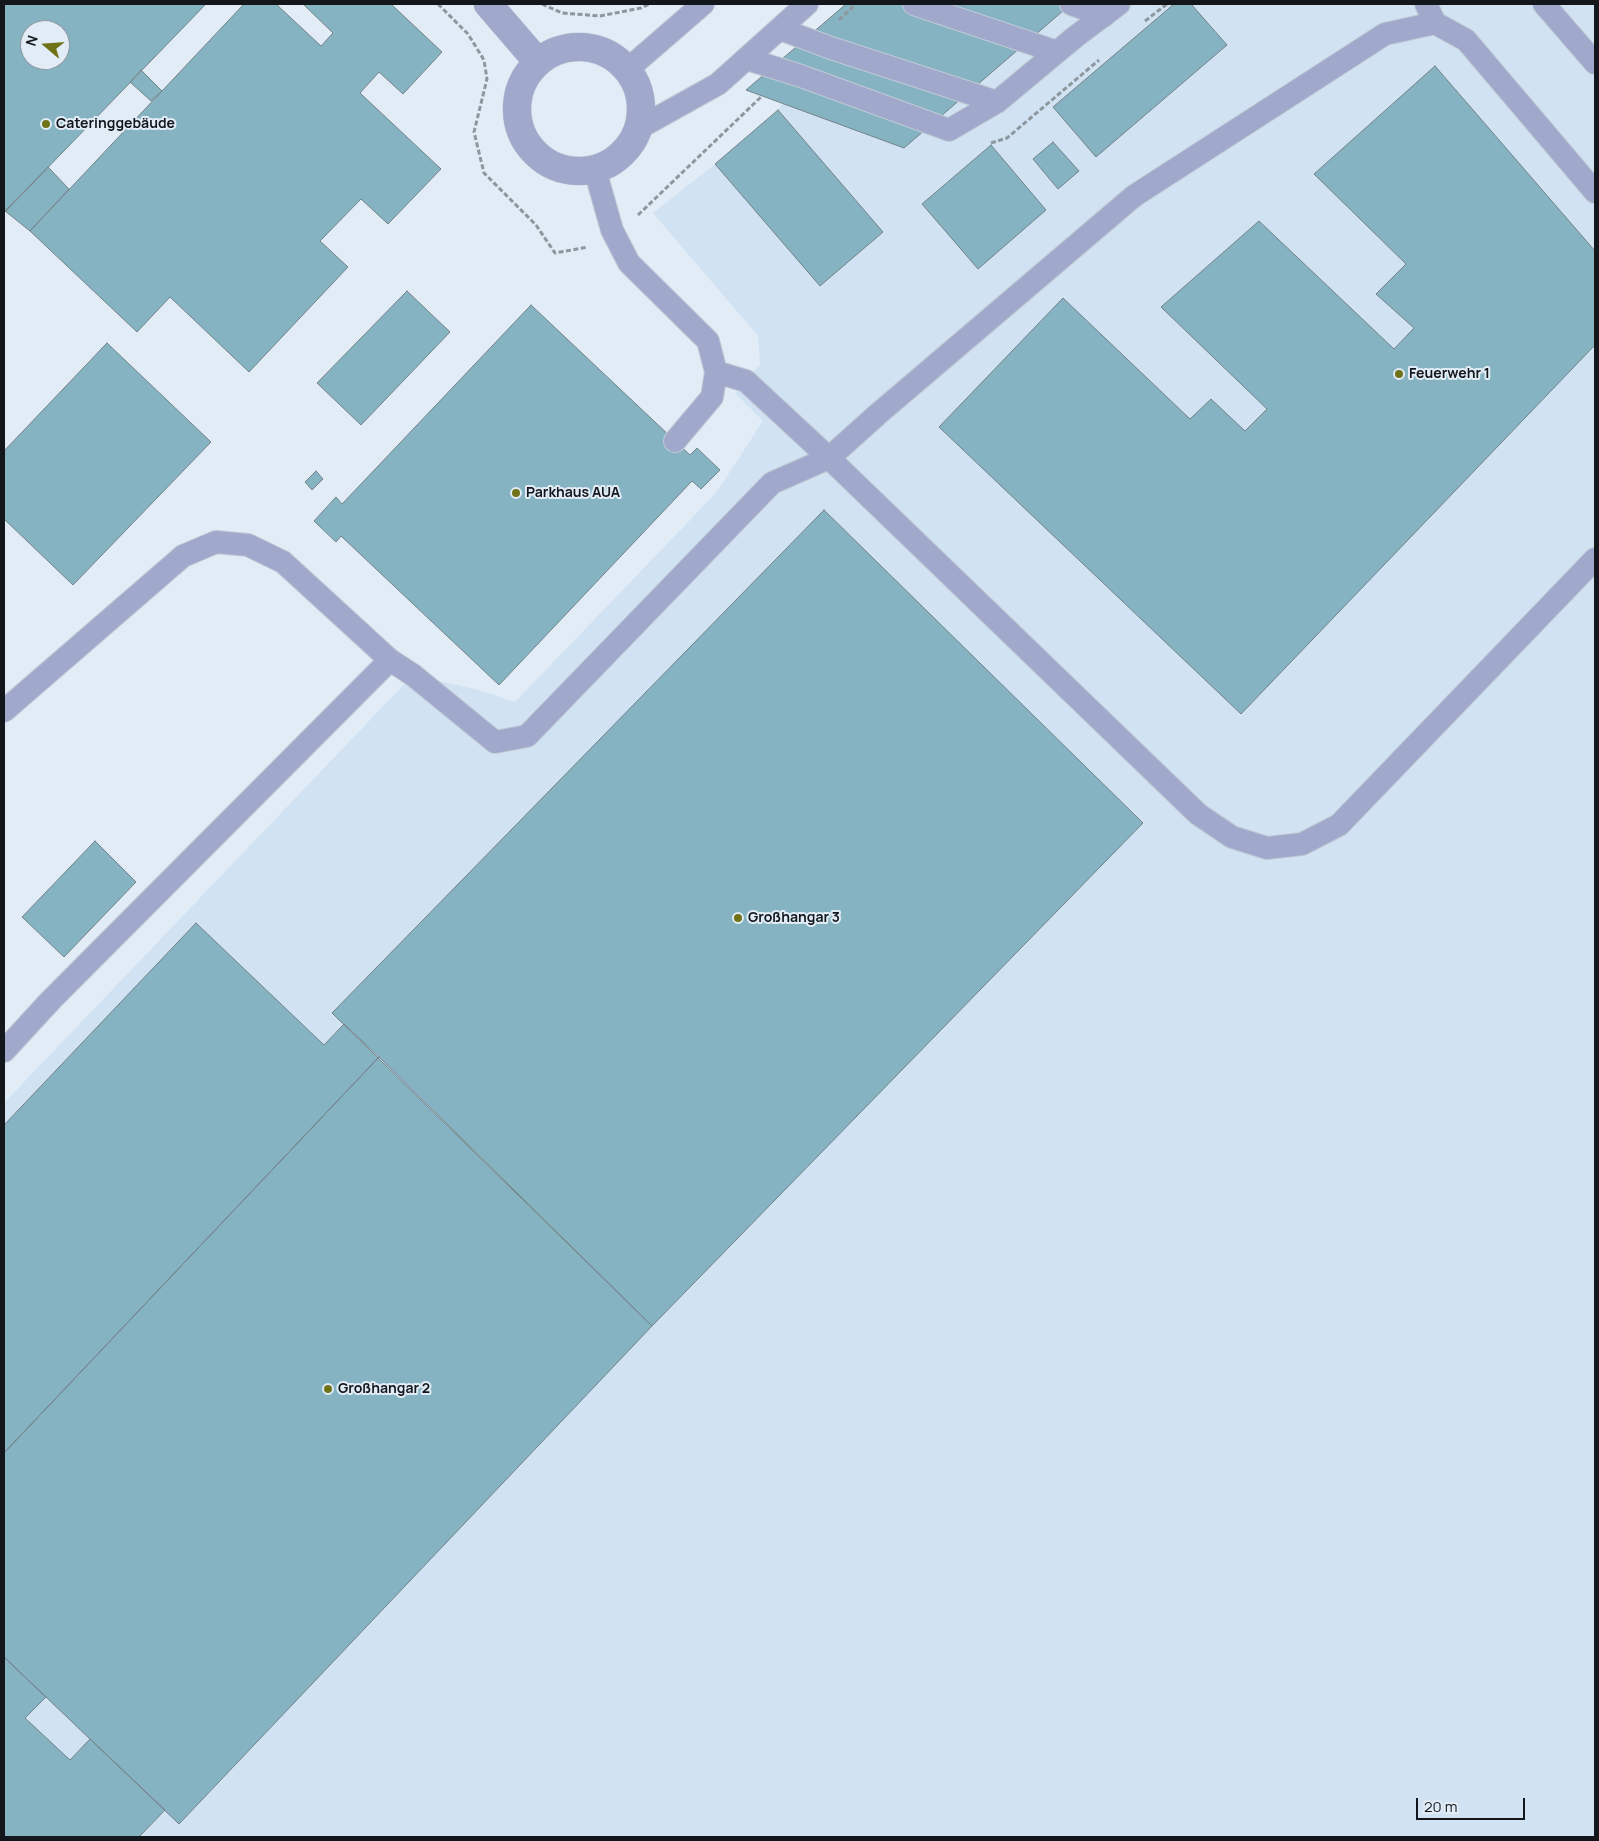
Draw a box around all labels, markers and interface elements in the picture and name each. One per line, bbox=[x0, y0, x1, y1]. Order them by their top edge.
north arrow bbox=[20, 20, 70, 70]
text: N bbox=[21, 33, 42, 48]
place label: Cateringgebäude bbox=[56, 116, 175, 132]
marker: Cateringgebäude bbox=[40, 118, 52, 130]
place label: Feuerwehr 1 bbox=[1409, 366, 1490, 382]
marker: Feuerwehr 1 bbox=[1393, 368, 1405, 380]
place label: Parkhaus AUA bbox=[526, 485, 620, 501]
marker: Parkhaus AUA bbox=[510, 487, 522, 499]
place label: Großhangar 3 bbox=[748, 910, 840, 926]
marker: Großhangar 3 bbox=[732, 912, 744, 924]
place label: Großhangar 2 bbox=[338, 1381, 430, 1397]
marker: Großhangar 2 bbox=[322, 1383, 334, 1395]
scale bar bbox=[1419, 1788, 1528, 1820]
text: 20 m bbox=[1424, 1796, 1457, 1817]

